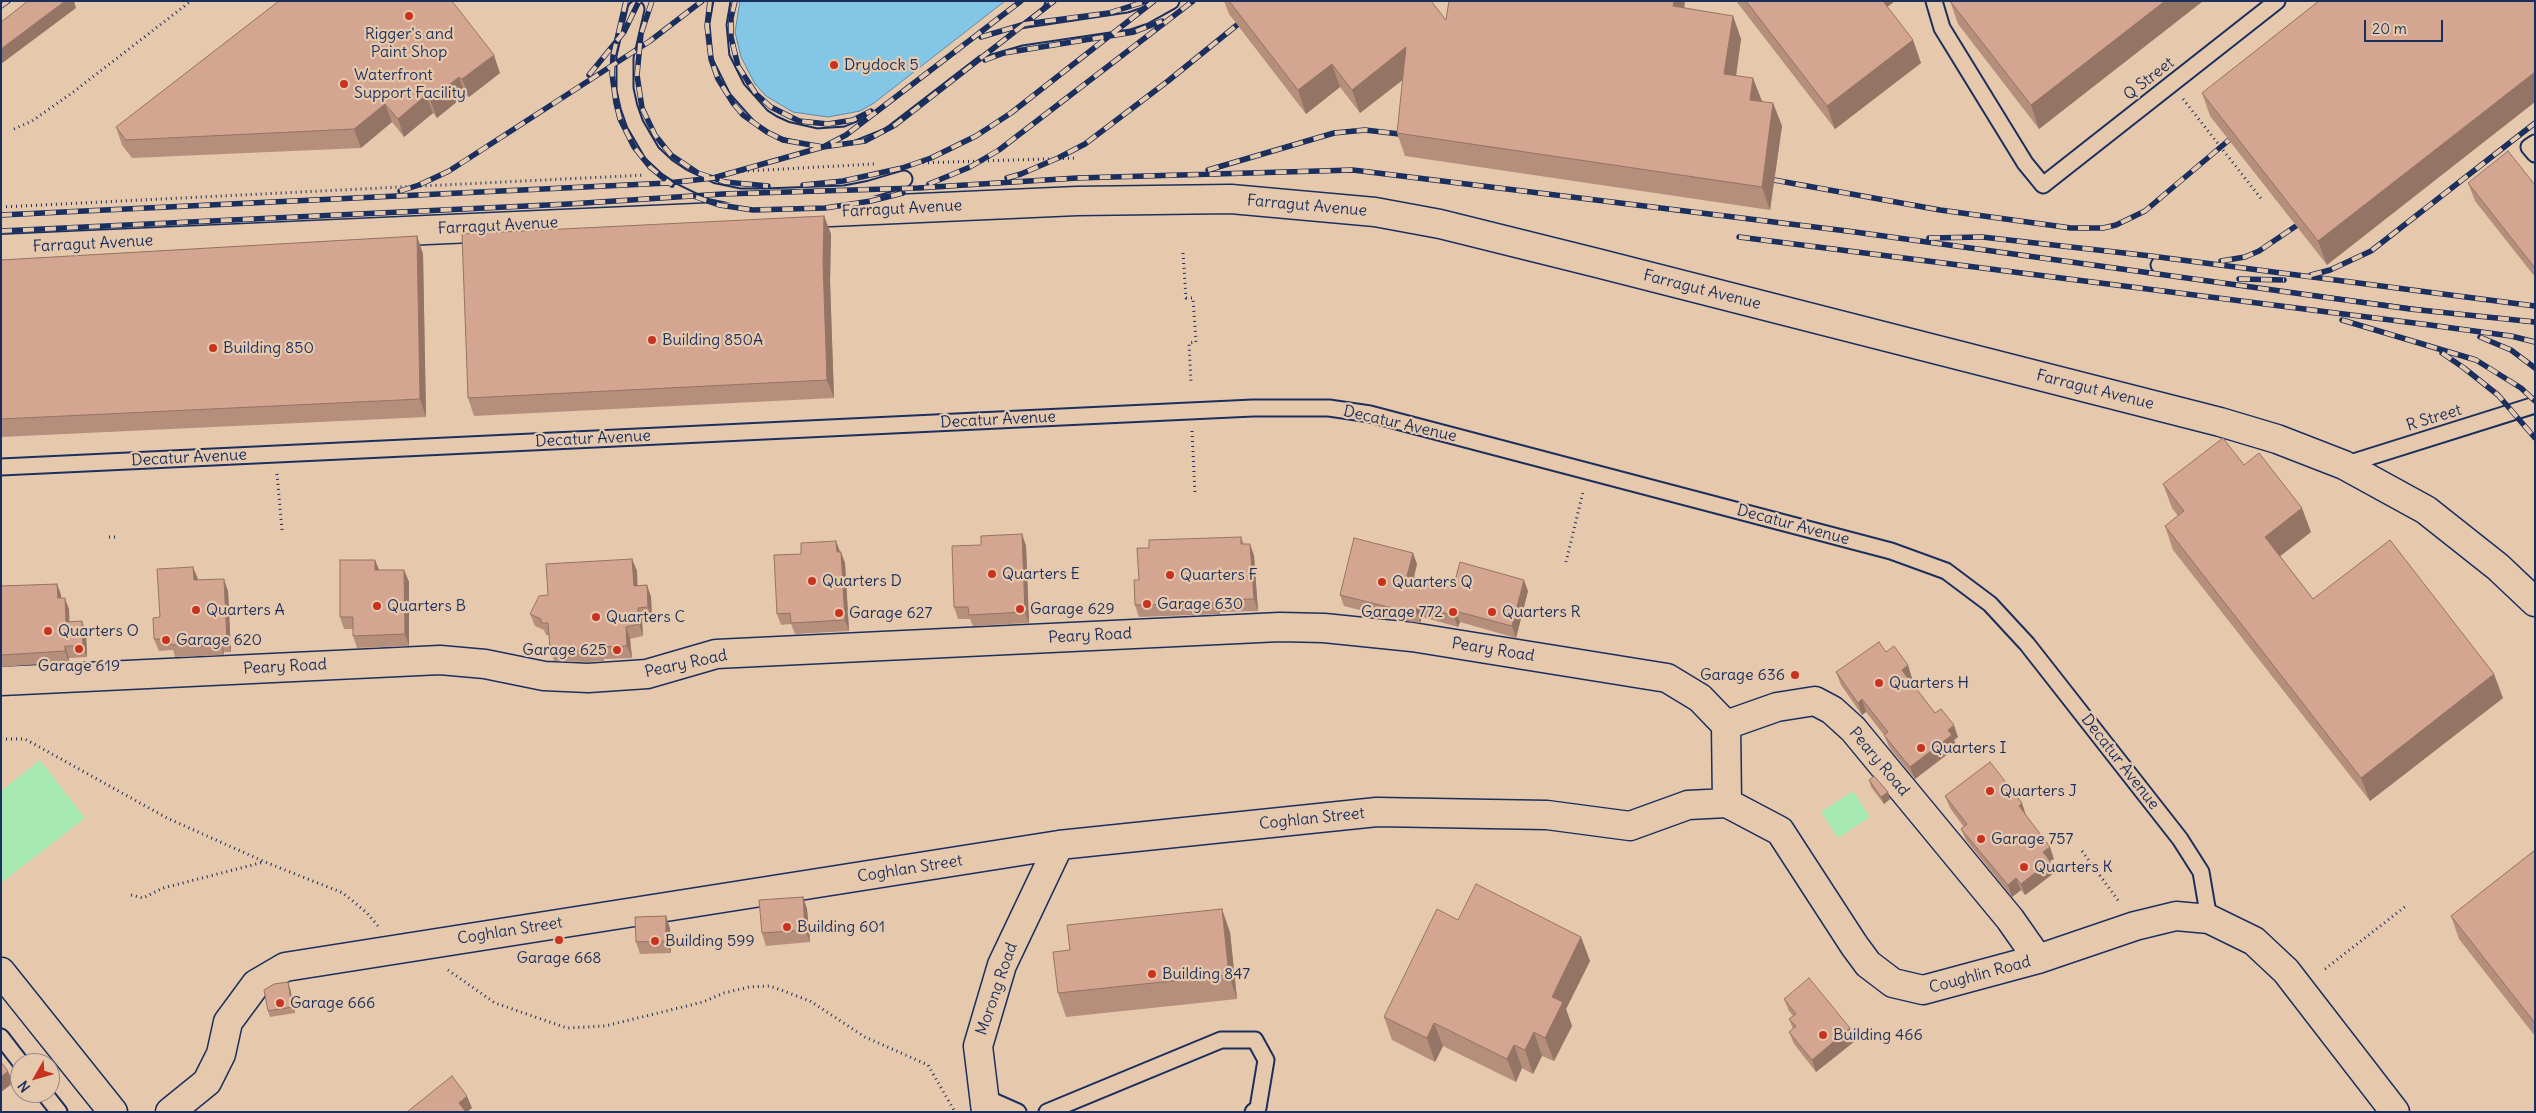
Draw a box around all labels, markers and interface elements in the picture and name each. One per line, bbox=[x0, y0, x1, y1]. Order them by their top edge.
marker: Rigger's and Paint Shop bbox=[403, 10, 415, 22]
scale bar bbox=[2366, 10, 2445, 42]
text: 20 m bbox=[2372, 19, 2407, 38]
place label: Rigger's and Paint Shop bbox=[365, 24, 453, 62]
street label: Q Street bbox=[2120, 53, 2178, 105]
place label: Drydock 5 bbox=[844, 55, 919, 75]
marker: Drydock 5 bbox=[828, 59, 840, 71]
place label: Waterfront Support Facility bbox=[354, 65, 466, 103]
marker: Waterfront Support Facility bbox=[338, 78, 350, 90]
street label: Farragut Avenue bbox=[1246, 191, 1368, 221]
street label: Farragut Avenue bbox=[841, 196, 963, 222]
street label: Farragut Avenue bbox=[437, 213, 559, 239]
street label: Farragut Avenue bbox=[32, 231, 154, 257]
street label: Farragut Avenue bbox=[1641, 266, 1763, 314]
place label: Building 850A bbox=[662, 330, 763, 350]
marker: Building 850A bbox=[646, 334, 658, 346]
place label: Building 850 bbox=[223, 338, 314, 358]
marker: Building 850 bbox=[207, 342, 219, 354]
street label: Farragut Avenue bbox=[2034, 366, 2156, 414]
street label: R Street bbox=[2404, 401, 2464, 435]
street label: Decatur Avenue bbox=[1341, 402, 1459, 446]
street label: Decatur Avenue bbox=[940, 407, 1056, 433]
street label: Decatur Avenue bbox=[535, 426, 651, 452]
street label: Decatur Avenue bbox=[131, 445, 247, 471]
street label: Decatur Avenue bbox=[1735, 501, 1851, 549]
place label: Quarters E bbox=[1002, 564, 1080, 584]
place label: Quarters F bbox=[1180, 565, 1258, 585]
marker: Quarters E bbox=[986, 568, 998, 580]
marker: Quarters F bbox=[1164, 569, 1176, 581]
place label: Quarters D bbox=[822, 571, 902, 591]
place label: Quarters Q bbox=[1392, 572, 1473, 592]
marker: Quarters D bbox=[806, 575, 818, 587]
marker: Quarters Q bbox=[1376, 576, 1388, 588]
place label: Garage 630 bbox=[1157, 594, 1243, 614]
place label: Quarters B bbox=[387, 596, 466, 616]
marker: Garage 630 bbox=[1141, 598, 1153, 610]
place label: Garage 629 bbox=[1030, 599, 1115, 619]
place label: Quarters A bbox=[206, 600, 285, 620]
marker: Quarters B bbox=[371, 600, 383, 612]
place label: Garage 772 bbox=[1361, 602, 1443, 622]
place label: Quarters R bbox=[1502, 602, 1581, 622]
place label: Garage 627 bbox=[849, 603, 932, 623]
marker: Garage 629 bbox=[1014, 603, 1026, 615]
marker: Quarters A bbox=[190, 604, 202, 616]
marker: Garage 772 bbox=[1447, 606, 1459, 618]
marker: Quarters R bbox=[1486, 606, 1498, 618]
place label: Quarters C bbox=[606, 607, 685, 627]
marker: Garage 627 bbox=[833, 607, 845, 619]
marker: Quarters C bbox=[590, 611, 602, 623]
place label: Quarters O bbox=[58, 621, 139, 641]
street label: Peary Road bbox=[1048, 624, 1132, 648]
marker: Quarters O bbox=[42, 625, 54, 637]
place label: Garage 620 bbox=[176, 630, 262, 650]
marker: Garage 620 bbox=[160, 634, 172, 646]
street label: Peary Road bbox=[1450, 634, 1536, 666]
place label: Garage 625 bbox=[522, 640, 607, 660]
marker: Garage 619 bbox=[73, 643, 85, 655]
marker: Garage 625 bbox=[611, 644, 623, 656]
street label: Peary Road bbox=[643, 646, 729, 682]
street label: Peary Road bbox=[243, 655, 327, 679]
place label: Garage 619 bbox=[38, 656, 120, 676]
place label: Garage 636 bbox=[1700, 665, 1785, 685]
marker: Garage 636 bbox=[1789, 669, 1801, 681]
place label: Quarters H bbox=[1889, 673, 1969, 693]
marker: Quarters H bbox=[1873, 677, 1885, 689]
street label: Decatur Avenue bbox=[2077, 710, 2163, 814]
street label: Peary Road bbox=[1845, 724, 1913, 800]
place label: Quarters I bbox=[1931, 738, 2006, 758]
marker: Quarters I bbox=[1915, 742, 1927, 754]
place label: Quarters J bbox=[2000, 781, 2077, 801]
marker: Quarters J bbox=[1984, 785, 1996, 797]
street label: Coghlan Street bbox=[1258, 804, 1366, 834]
place label: Garage 757 bbox=[1991, 829, 2073, 849]
marker: Garage 757 bbox=[1975, 833, 1987, 845]
street label: Coghlan Street bbox=[856, 851, 964, 887]
place label: Quarters K bbox=[2034, 857, 2112, 877]
marker: Quarters K bbox=[2018, 861, 2030, 873]
street label: Coghlan Street bbox=[456, 913, 564, 949]
place label: Building 601 bbox=[797, 917, 885, 937]
marker: Building 601 bbox=[781, 921, 793, 933]
place label: Building 599 bbox=[665, 931, 755, 951]
marker: Garage 668 bbox=[553, 934, 565, 946]
marker: Building 599 bbox=[649, 935, 661, 947]
street label: Morong Road bbox=[972, 940, 1022, 1038]
place label: Garage 668 bbox=[516, 948, 602, 968]
street label: Coughlin Road bbox=[1927, 952, 2033, 998]
place label: Building 847 bbox=[1162, 964, 1250, 984]
marker: Building 847 bbox=[1146, 968, 1158, 980]
place label: Garage 666 bbox=[290, 993, 375, 1013]
marker: Garage 666 bbox=[274, 997, 286, 1009]
place label: Building 466 bbox=[1833, 1025, 1923, 1045]
marker: Building 466 bbox=[1817, 1029, 1829, 1041]
north arrow bbox=[10, 1053, 60, 1103]
text: N bbox=[14, 1077, 34, 1096]

